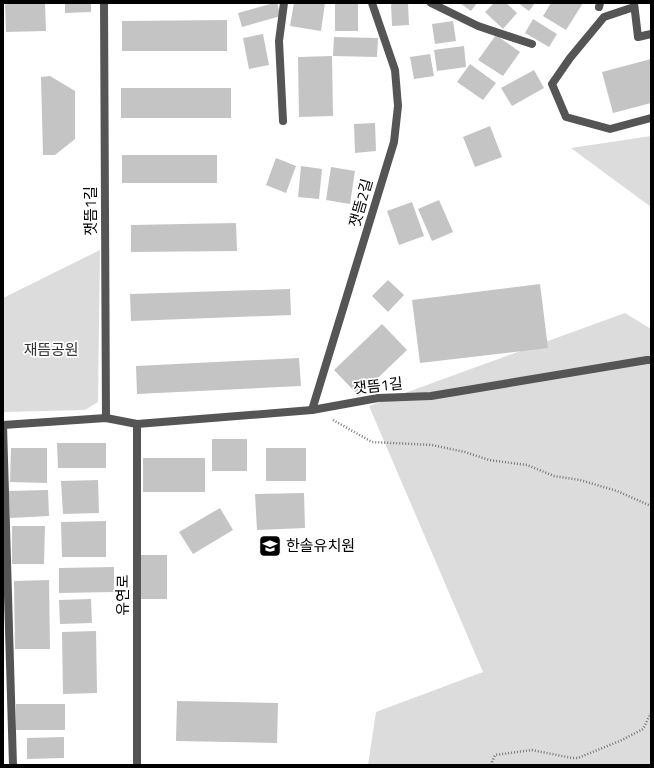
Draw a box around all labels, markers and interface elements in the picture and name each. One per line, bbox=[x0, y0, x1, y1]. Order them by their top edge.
street label: 잿뜸2길 bbox=[343, 176, 378, 230]
street label: 잿뜸1길 bbox=[79, 186, 102, 236]
park label: 재뜸공원 bbox=[23, 338, 79, 361]
street label: 잿뜸1길 bbox=[352, 371, 404, 400]
school or university icon: 한솔유치원 bbox=[257, 533, 283, 559]
place label: 한솔유치원 bbox=[286, 534, 355, 557]
street label: 유연로 bbox=[111, 574, 134, 616]

